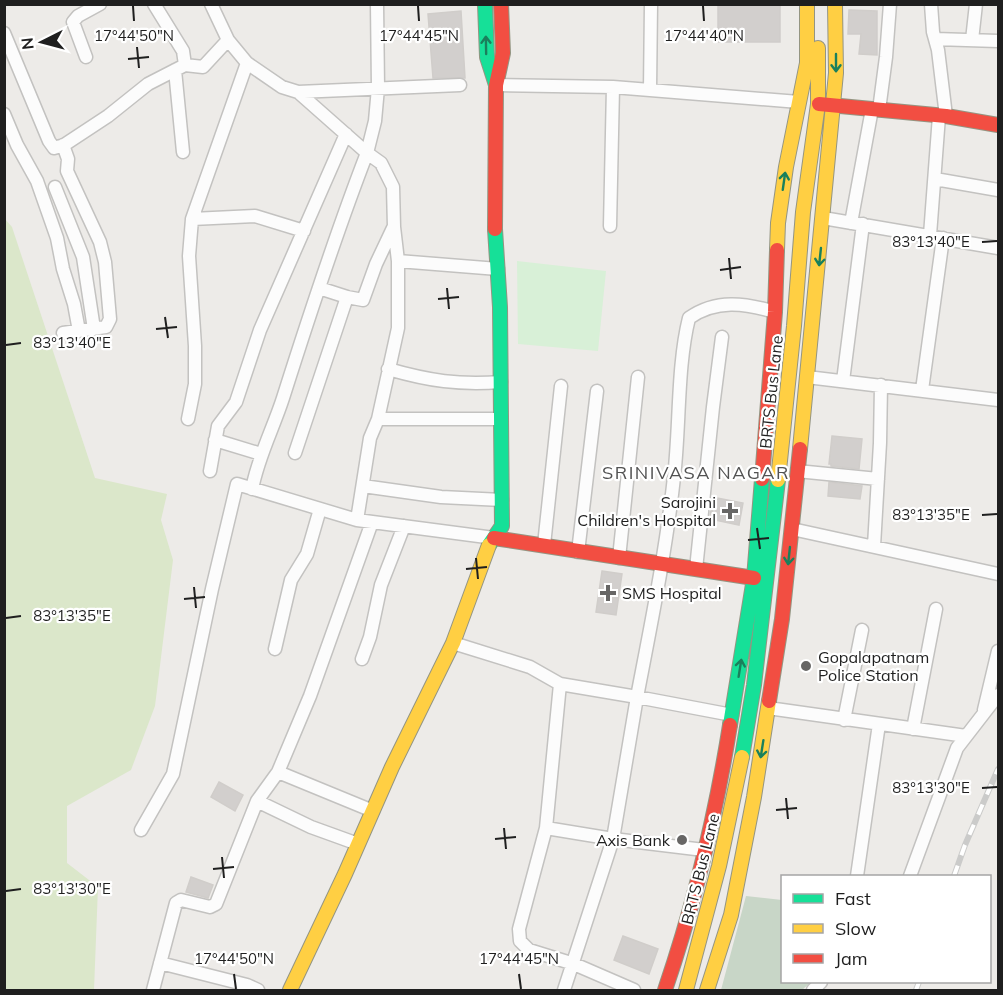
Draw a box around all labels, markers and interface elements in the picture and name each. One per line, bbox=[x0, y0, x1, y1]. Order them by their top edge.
north arrow bbox=[12, 12, 72, 72]
text: 17°44'50"N bbox=[94, 26, 174, 45]
text: 17°44'45"N bbox=[379, 26, 459, 45]
text: 17°44'40"N bbox=[664, 26, 744, 45]
one-way arrow bbox=[481, 36, 492, 56]
text: N bbox=[17, 37, 38, 51]
one-way arrow bbox=[830, 52, 842, 72]
one-way arrow bbox=[779, 172, 790, 192]
text: 83°13'40"E bbox=[892, 232, 970, 251]
one-way arrow bbox=[814, 247, 825, 267]
text: 83°13'40"E bbox=[33, 333, 111, 352]
street label: BRTS Bus Lane bbox=[755, 334, 787, 450]
district label: SRINIVASA NAGAR bbox=[602, 461, 790, 484]
place label: Sarojini Children's Hospital bbox=[577, 492, 716, 530]
marker: Sarojini Children's Hospital bbox=[721, 502, 739, 520]
text: 83°13'35"E bbox=[892, 505, 970, 524]
one-way arrow bbox=[783, 545, 794, 565]
place label: SMS Hospital bbox=[622, 583, 722, 603]
marker: SMS Hospital bbox=[599, 584, 617, 602]
text: 83°13'35"E bbox=[33, 606, 111, 625]
place label: Gopalapatnam Police Station bbox=[818, 647, 929, 685]
one-way arrow bbox=[734, 659, 745, 678]
marker: Gopalapatnam Police Station bbox=[799, 659, 813, 673]
one-way arrow bbox=[756, 738, 767, 758]
text: 83°13'30"E bbox=[892, 778, 970, 797]
street label: BRTS Bus Lane bbox=[677, 811, 723, 927]
place label: Axis Bank bbox=[596, 830, 671, 850]
marker: Axis Bank bbox=[675, 833, 689, 847]
legend bbox=[781, 875, 991, 983]
text: 83°13'30"E bbox=[33, 879, 111, 898]
text: Fast bbox=[835, 887, 871, 910]
text: Slow bbox=[835, 917, 877, 940]
text: Jam bbox=[835, 947, 868, 970]
text: 17°44'50"N bbox=[194, 949, 274, 968]
text: 17°44'45"N bbox=[479, 949, 559, 968]

